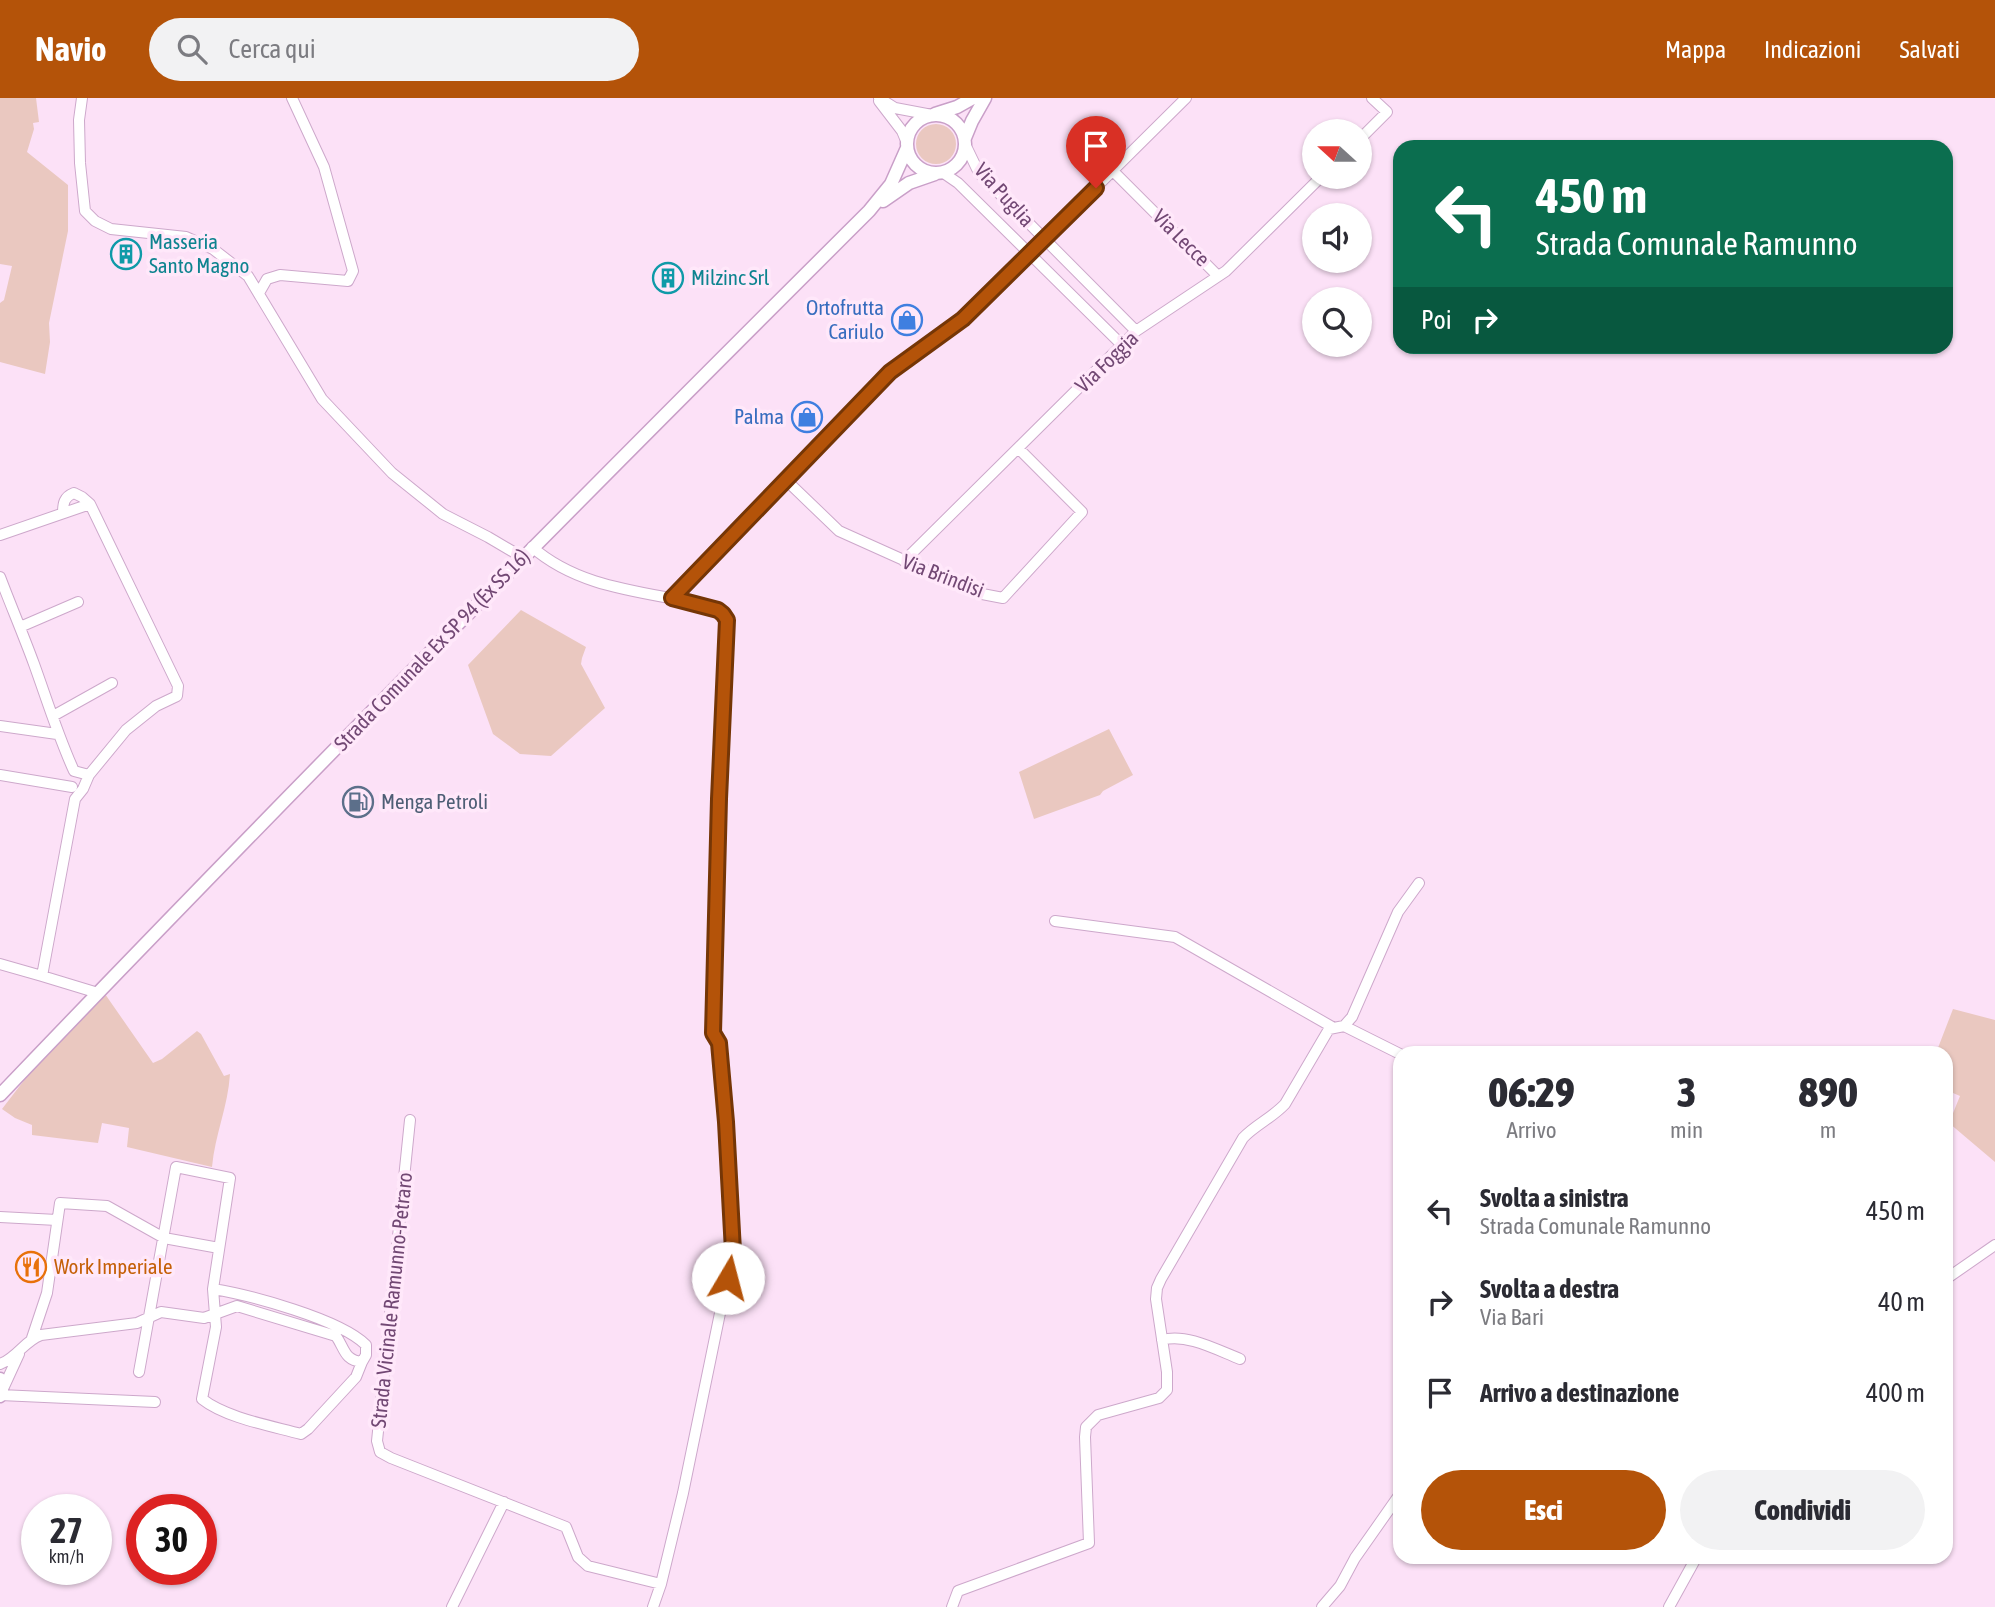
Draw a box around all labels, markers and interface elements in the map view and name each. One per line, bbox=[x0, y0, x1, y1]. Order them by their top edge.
search box bbox=[149, 18, 639, 81]
text: Navio bbox=[35, 30, 107, 68]
icon: search bbox=[173, 30, 211, 68]
text: Cerca qui bbox=[229, 34, 316, 64]
text: Mappa bbox=[1665, 36, 1726, 63]
text: Indicazioni bbox=[1764, 36, 1861, 63]
text: Salvati bbox=[1899, 36, 1960, 63]
pin bbox=[1066, 116, 1126, 188]
north arrow bbox=[1302, 119, 1372, 189]
map controls bbox=[1302, 119, 1372, 357]
icon: arrive bbox=[1077, 127, 1115, 165]
street label: Via Puglia bbox=[970, 158, 1040, 231]
text: 450 m bbox=[1536, 167, 1647, 223]
icon: left bbox=[1421, 168, 1512, 259]
button: sound bbox=[1302, 203, 1372, 273]
street label: Via Lecce bbox=[1148, 204, 1215, 271]
text: Strada Comunale Ramunno bbox=[1536, 225, 1858, 262]
place label: Masseria Santo Magno bbox=[149, 229, 249, 277]
building icon: Masseria Santo Magno bbox=[109, 237, 143, 271]
building icon: Milzinc Srl bbox=[651, 261, 685, 295]
place label: Milzinc Srl bbox=[691, 265, 770, 289]
button: search bbox=[1302, 287, 1372, 357]
place label: Ortofrutta Cariulo bbox=[806, 295, 884, 343]
icon: right bbox=[1466, 301, 1504, 339]
shop icon: Ortofrutta Cariulo bbox=[890, 303, 924, 337]
text: Poi bbox=[1421, 305, 1452, 335]
street label: Via Foggia bbox=[1070, 326, 1143, 397]
shop icon: Palma bbox=[790, 400, 824, 434]
place label: Palma bbox=[734, 404, 784, 428]
street label: Strada Comunale Ex SP 94 (Ex SS 16) bbox=[329, 544, 534, 755]
street label: Via Brindisi bbox=[899, 548, 988, 602]
fuel station icon: Menga Petroli bbox=[341, 785, 375, 819]
place label: Menga Petroli bbox=[381, 789, 488, 813]
text: 06:29 bbox=[1488, 1068, 1575, 1116]
text: 3 bbox=[1677, 1068, 1696, 1116]
text: 890 bbox=[1798, 1068, 1858, 1116]
text: Arrivo bbox=[1506, 1117, 1557, 1143]
text: min bbox=[1670, 1117, 1703, 1143]
text: m bbox=[1820, 1117, 1836, 1143]
street label: Strada Vicinale Ramunno-Petraro bbox=[366, 1171, 416, 1429]
text: Svolta a sinistra bbox=[1480, 1183, 1629, 1213]
icon: left bbox=[1421, 1192, 1459, 1230]
text: 450 m bbox=[1866, 1196, 1925, 1226]
text: Strada Comunale Ramunno bbox=[1480, 1213, 1711, 1239]
position arrow bbox=[691, 1241, 765, 1315]
restaurant icon: Work Imperiale bbox=[14, 1250, 48, 1284]
place label: Work Imperiale bbox=[54, 1254, 172, 1278]
text: Svolta a destra bbox=[1480, 1274, 1619, 1304]
icon: right bbox=[1421, 1283, 1459, 1321]
text: 40 m bbox=[1878, 1287, 1925, 1317]
text: Via Bari bbox=[1480, 1304, 1544, 1330]
icon: arrive bbox=[1421, 1374, 1459, 1412]
text: Arrivo a destinazione bbox=[1480, 1378, 1679, 1408]
text: 400 m bbox=[1866, 1378, 1925, 1408]
button: Esci bbox=[1421, 1470, 1666, 1550]
button: Condividi bbox=[1680, 1470, 1925, 1550]
speed limit sign: 30 bbox=[126, 1494, 217, 1585]
text: 27 bbox=[50, 1510, 83, 1550]
text: km/h bbox=[49, 1546, 84, 1567]

